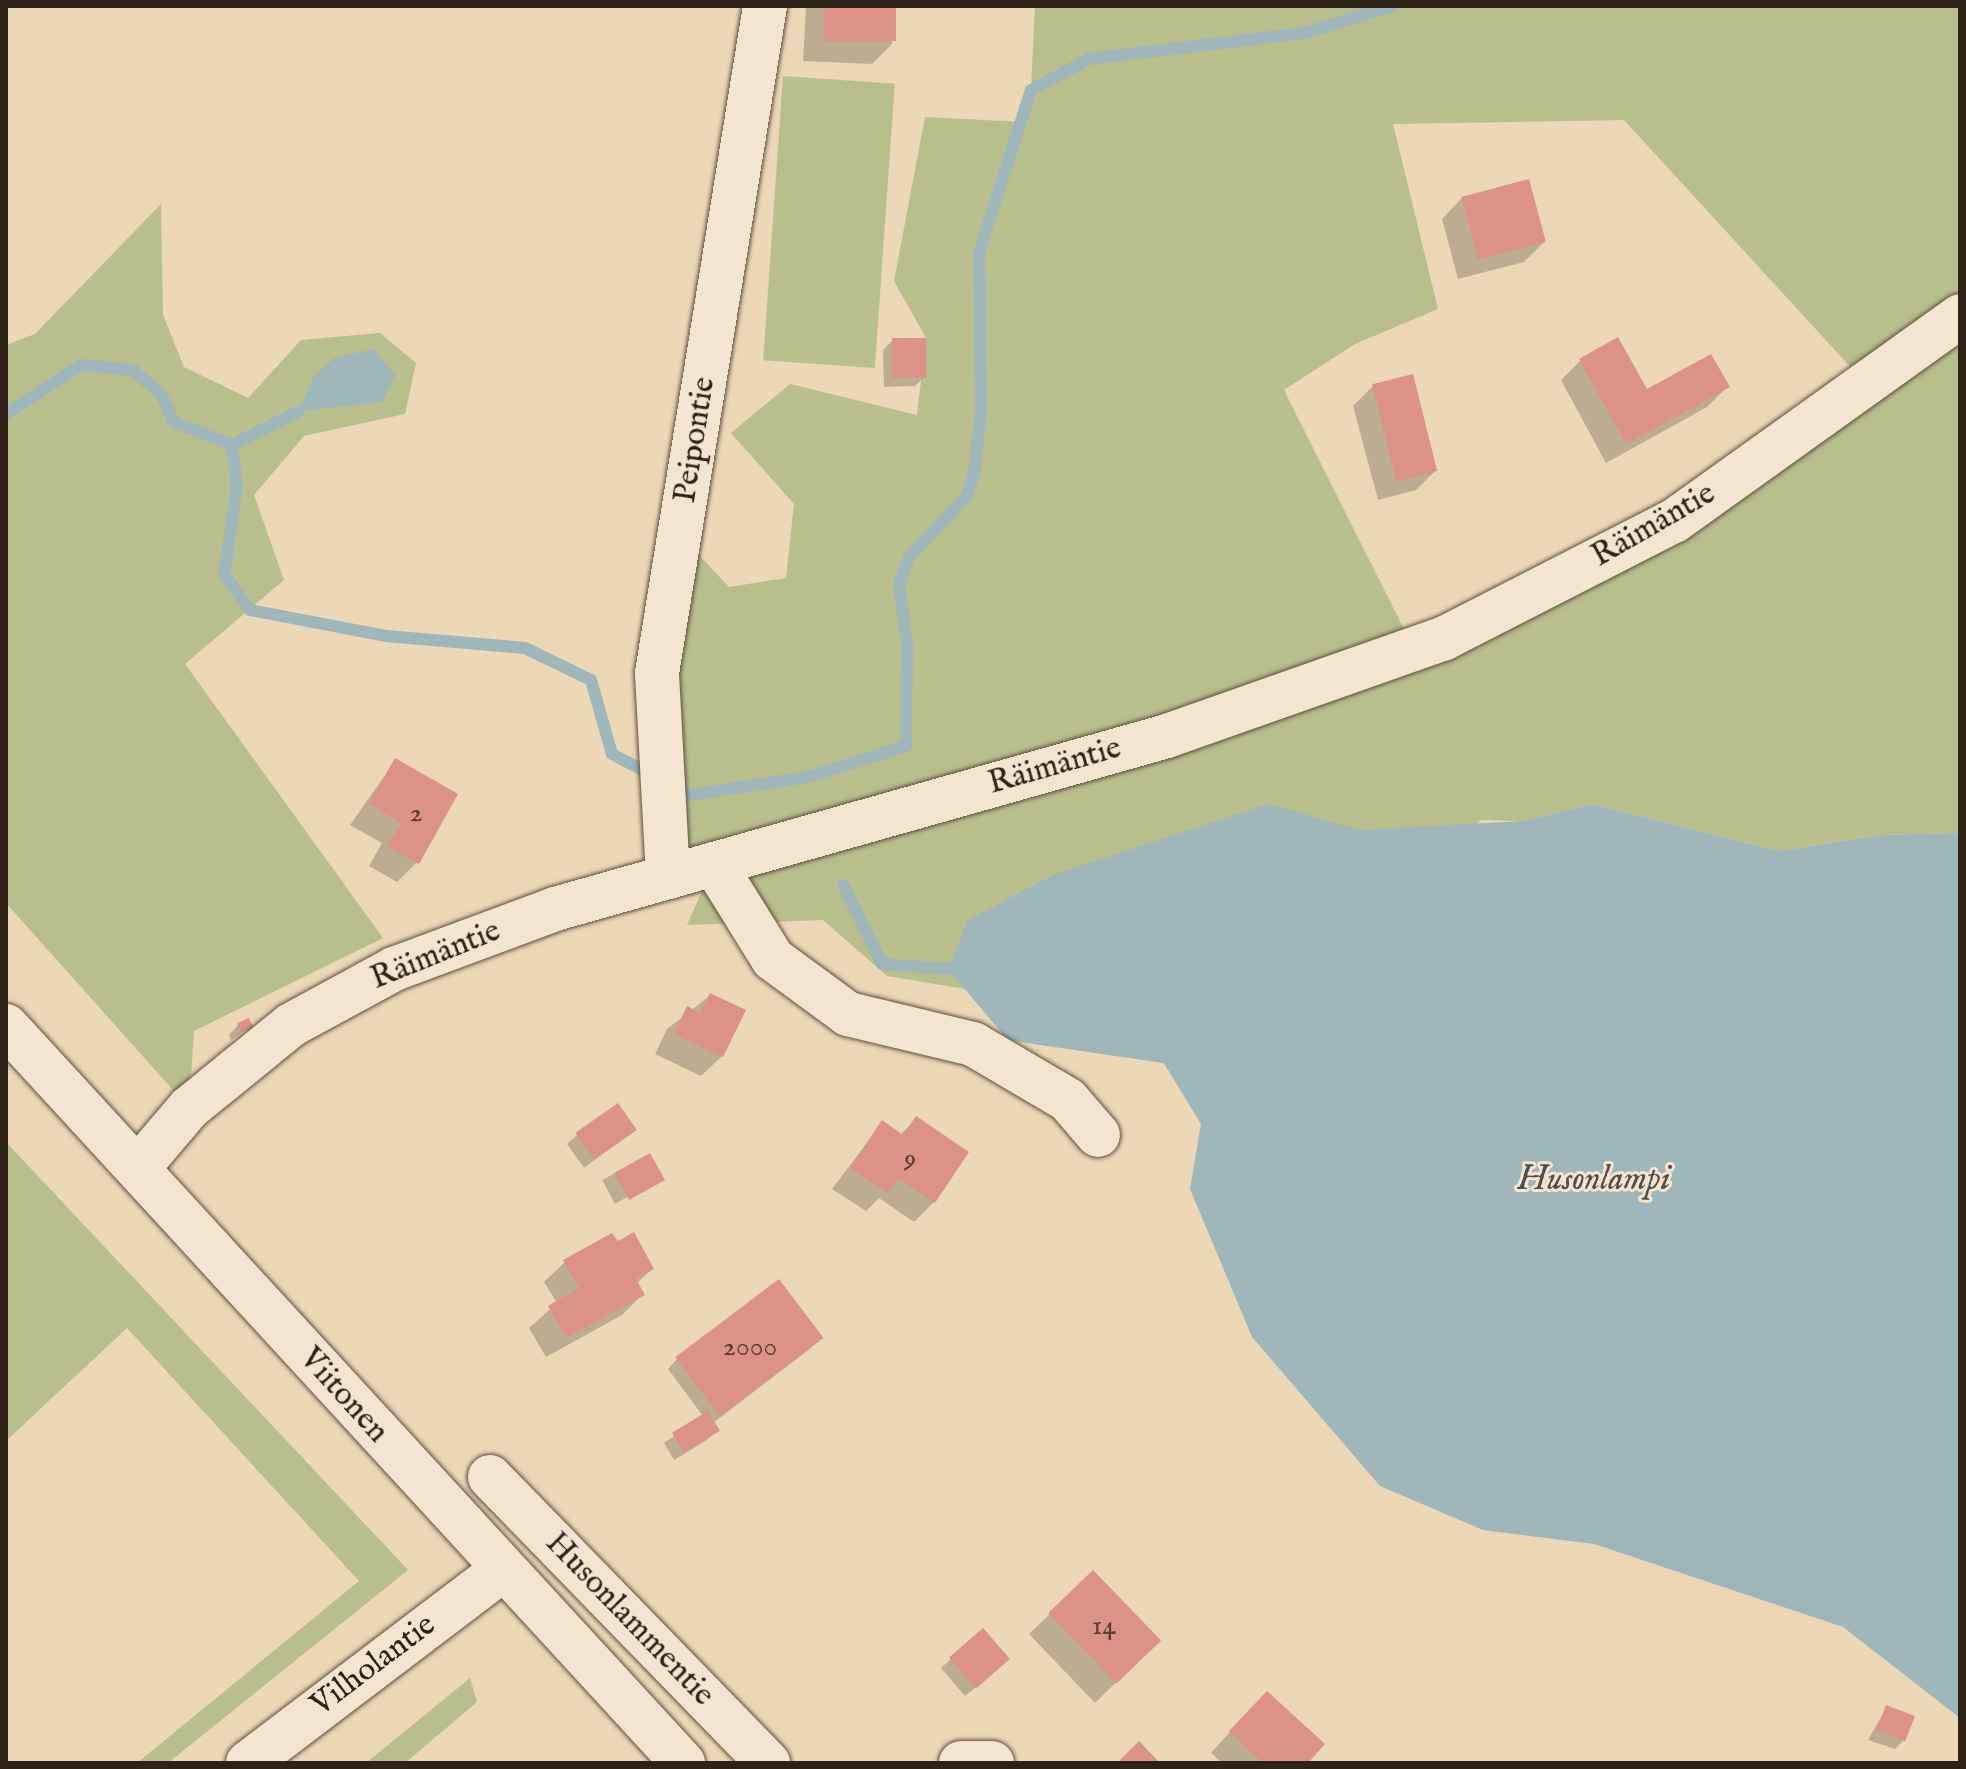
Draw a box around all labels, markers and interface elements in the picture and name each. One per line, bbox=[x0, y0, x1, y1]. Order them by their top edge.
street label: Peipontie bbox=[667, 374, 725, 506]
street label: Räimäntie bbox=[1585, 475, 1723, 577]
street label: Räimäntie bbox=[984, 730, 1126, 804]
house number: 2 bbox=[409, 797, 423, 831]
street label: Räimäntie bbox=[366, 913, 506, 999]
house number: 9 bbox=[904, 1143, 916, 1177]
water label: Husonlampi bbox=[1518, 1160, 1670, 1200]
house number: 2000 bbox=[723, 1331, 777, 1365]
street label: Viitonen bbox=[290, 1341, 396, 1451]
street label: Husonlammentie bbox=[536, 1525, 722, 1715]
street label: Vilholantie bbox=[304, 1607, 444, 1725]
house number: 14 bbox=[1092, 1610, 1116, 1644]

